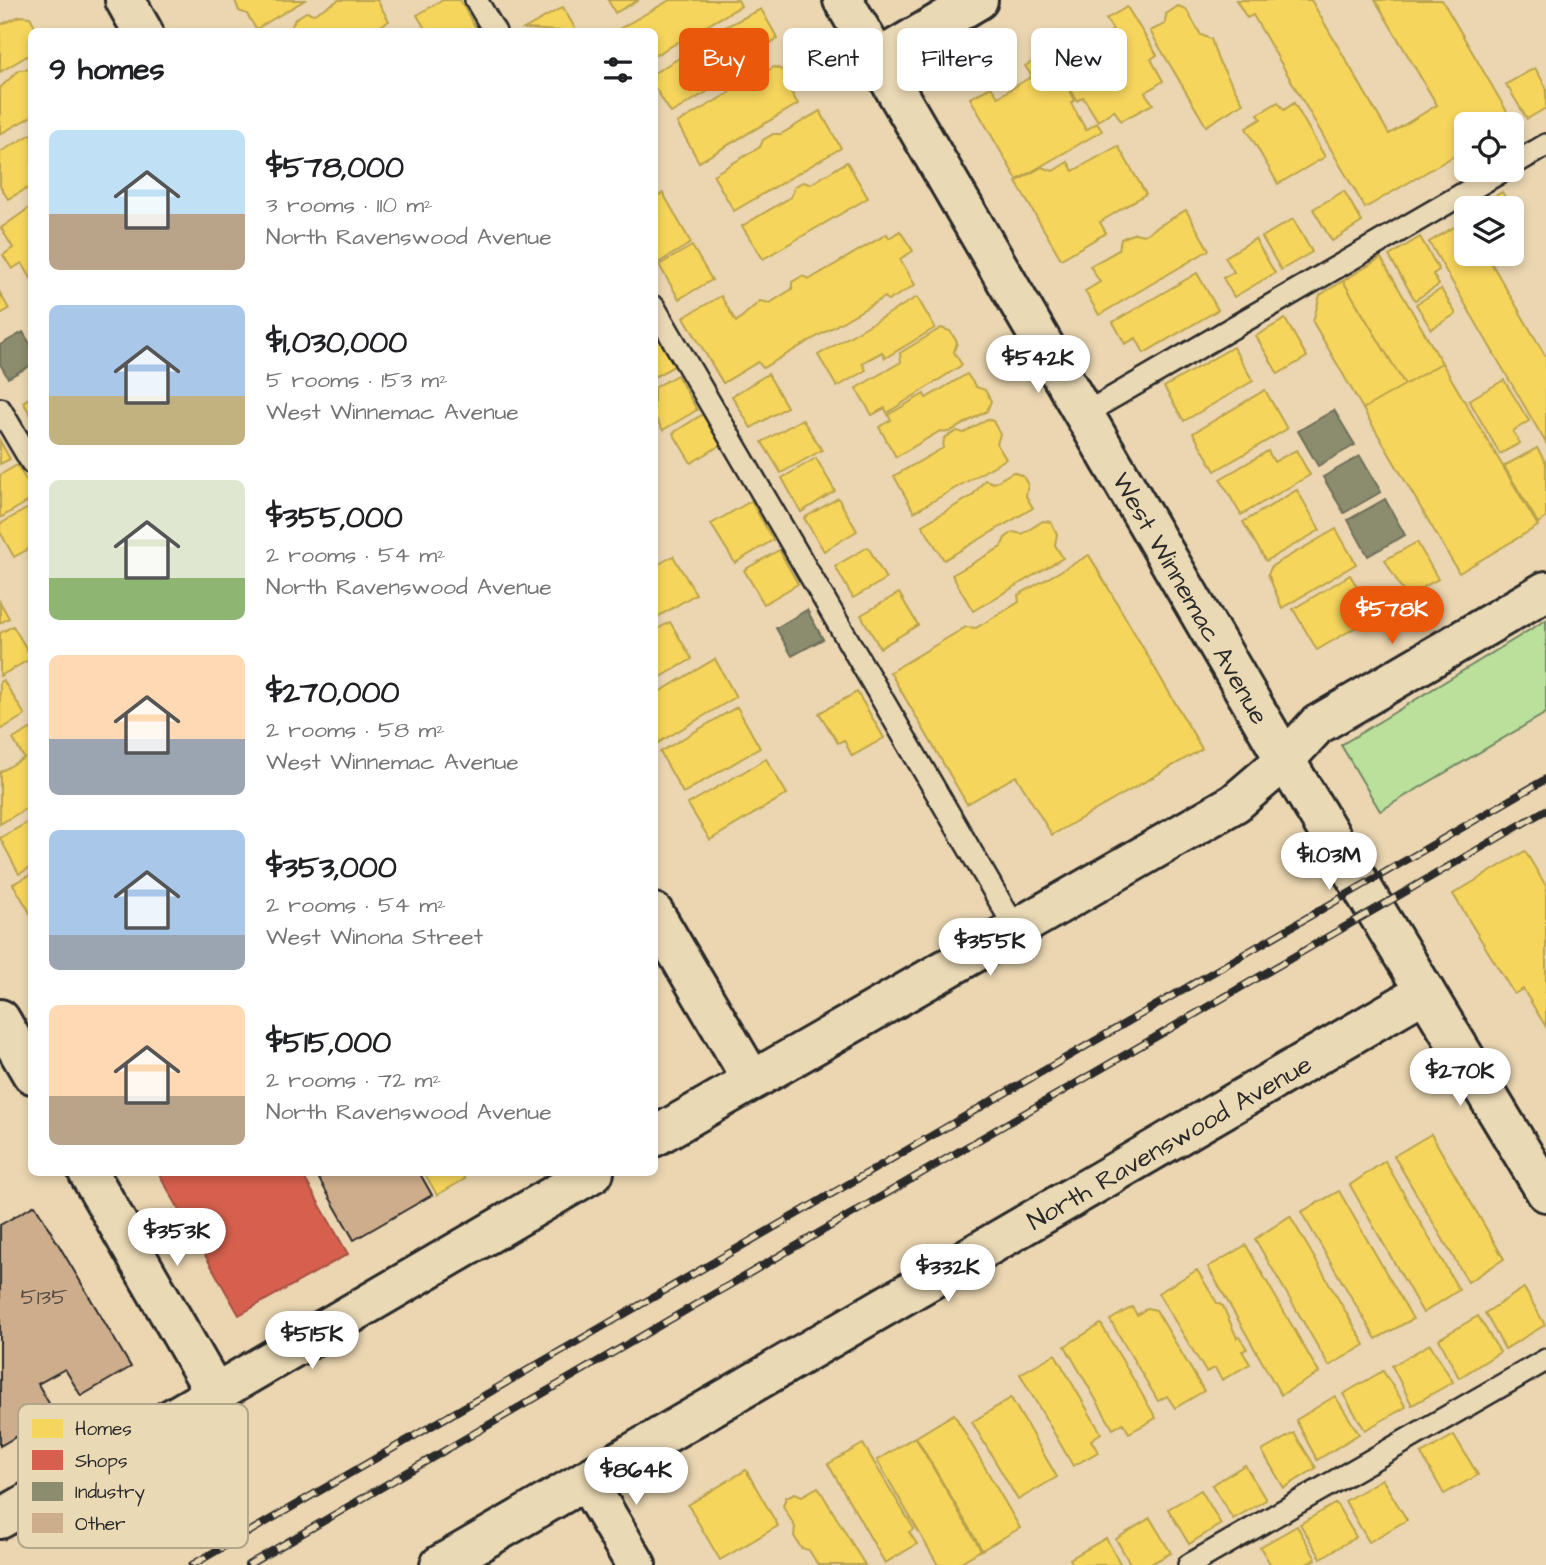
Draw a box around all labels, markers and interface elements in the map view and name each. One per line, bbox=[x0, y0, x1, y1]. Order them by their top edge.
chip: Buy bbox=[679, 28, 769, 91]
chip: Rent bbox=[783, 28, 883, 91]
chip: Filters bbox=[897, 28, 1017, 91]
chip: New bbox=[1031, 28, 1127, 91]
text: 9 homes bbox=[49, 49, 164, 91]
icon: filters bbox=[599, 51, 637, 89]
map controls bbox=[1454, 112, 1524, 266]
button: locate bbox=[1454, 112, 1524, 182]
text: $578,000 bbox=[266, 147, 404, 189]
icon: home bbox=[105, 158, 189, 242]
text: 3 rooms · 110 m² bbox=[266, 189, 433, 221]
button: layers bbox=[1454, 196, 1524, 266]
text: North Ravenswood Avenue bbox=[266, 221, 552, 253]
text: $1,030,000 bbox=[266, 322, 407, 364]
icon: home bbox=[105, 333, 189, 417]
pin: $542K bbox=[989, 336, 1087, 395]
text: $542K bbox=[1002, 342, 1074, 374]
text: 5 rooms · 153 m² bbox=[266, 364, 448, 396]
text: West Winnemac Avenue bbox=[266, 396, 519, 428]
street label: West Winnemac Avenue bbox=[1103, 466, 1277, 731]
text: $355,000 bbox=[266, 497, 403, 539]
icon: home bbox=[105, 508, 189, 592]
text: 2 rooms · 54 m² bbox=[266, 539, 446, 571]
text: North Ravenswood Avenue bbox=[266, 571, 552, 603]
pin: $578K bbox=[1343, 586, 1441, 646]
text: $578K bbox=[1356, 593, 1428, 625]
text: $270,000 bbox=[266, 672, 399, 714]
icon: home bbox=[105, 683, 189, 767]
text: 2 rooms · 58 m² bbox=[266, 714, 445, 746]
text: West Winnemac Avenue bbox=[266, 746, 519, 778]
pin: $1.03M bbox=[1272, 832, 1386, 892]
text: $1.03M bbox=[1297, 839, 1361, 871]
text: $353,000 bbox=[266, 847, 397, 889]
icon: home bbox=[105, 858, 189, 942]
text: 2 rooms · 54 m² bbox=[266, 889, 446, 921]
pin: $355K bbox=[941, 918, 1039, 978]
text: West Winona Street bbox=[266, 921, 483, 953]
text: $355K bbox=[955, 925, 1026, 957]
text: $515,000 bbox=[266, 1022, 391, 1064]
icon: home bbox=[105, 1033, 189, 1117]
street label: North Ravenswood Avenue bbox=[1021, 1047, 1318, 1239]
pin: $270K bbox=[1411, 1048, 1509, 1108]
text: $270K bbox=[1426, 1055, 1494, 1087]
text: 2 rooms · 72 m² bbox=[266, 1064, 441, 1096]
text: North Ravenswood Avenue bbox=[266, 1096, 552, 1128]
pin: $353K bbox=[128, 1208, 226, 1268]
text: $353K bbox=[144, 1215, 210, 1247]
pin: $332K bbox=[899, 1244, 997, 1304]
text: $332K bbox=[916, 1251, 980, 1283]
house number: 5135 bbox=[20, 1281, 68, 1313]
pin: $515K bbox=[263, 1312, 361, 1371]
text: $515K bbox=[281, 1318, 343, 1350]
legend bbox=[18, 1404, 248, 1548]
text: Homes bbox=[75, 1416, 132, 1443]
text: Shops bbox=[75, 1448, 127, 1475]
pin: $864K bbox=[587, 1448, 685, 1507]
text: $864K bbox=[600, 1454, 672, 1486]
text: Industry bbox=[75, 1479, 145, 1507]
text: Other bbox=[75, 1511, 126, 1538]

